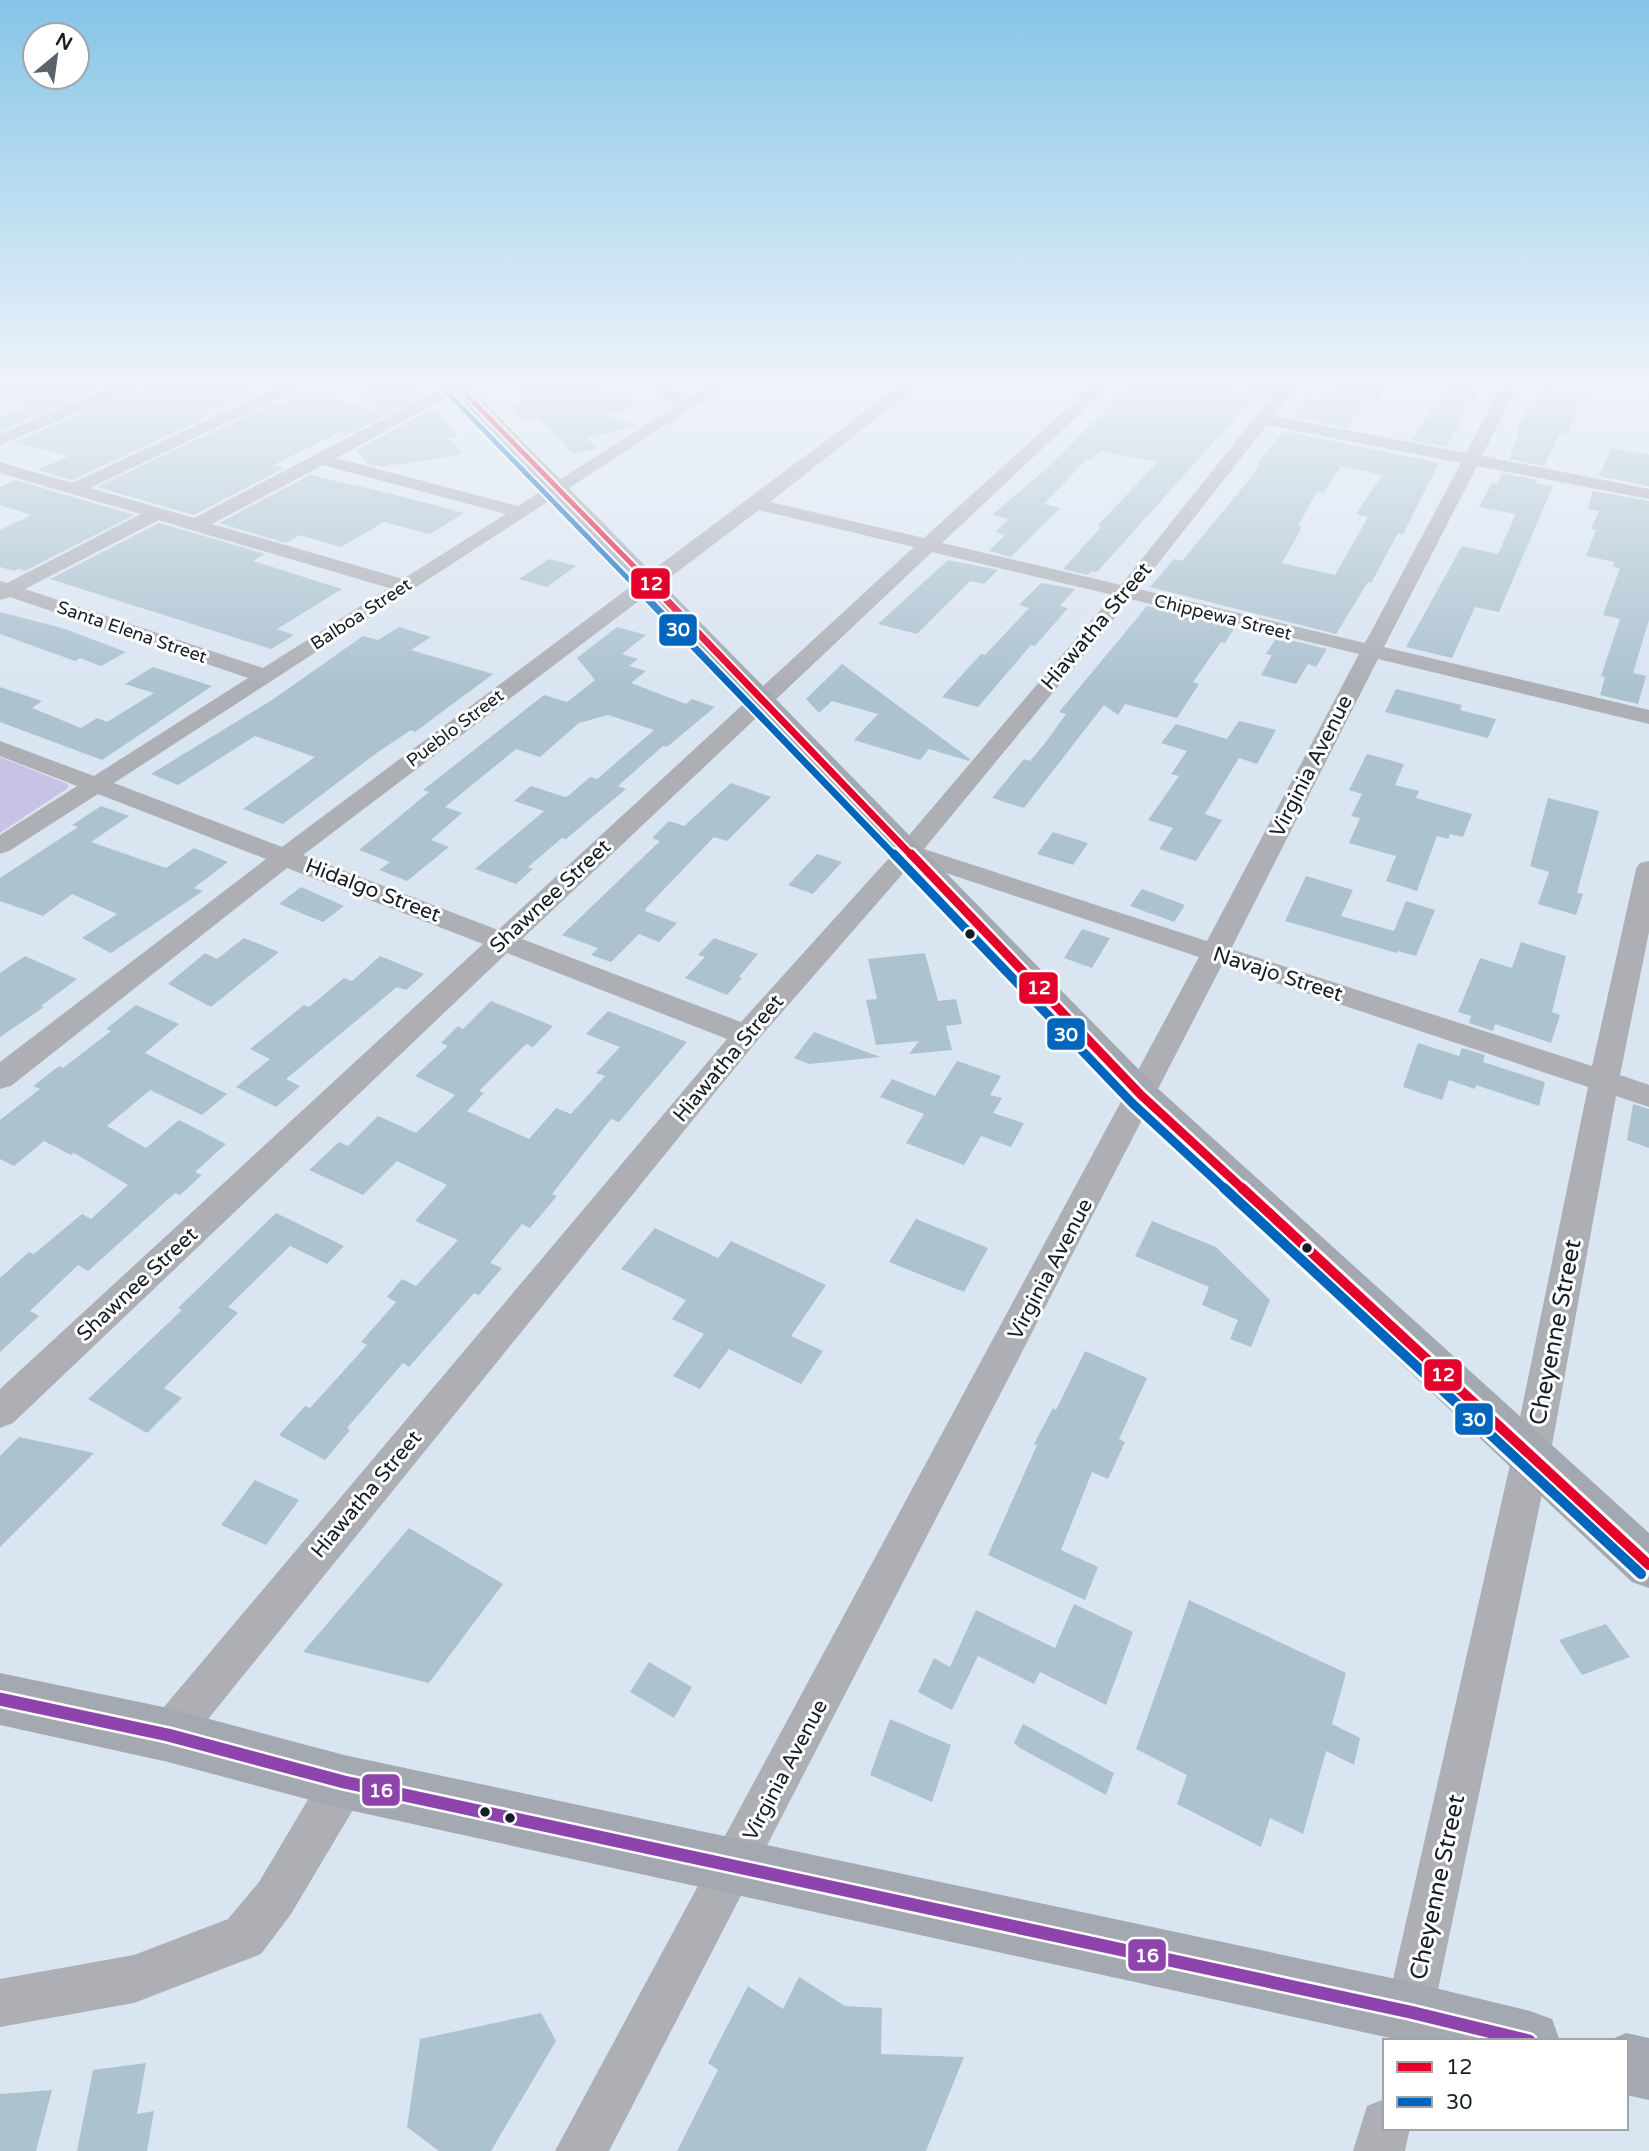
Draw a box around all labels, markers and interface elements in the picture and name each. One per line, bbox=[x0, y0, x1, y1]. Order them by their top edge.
north arrow bbox=[21, 21, 91, 91]
text: N bbox=[52, 29, 76, 55]
street label: Hiawatha Street bbox=[1036, 558, 1157, 695]
line badge: 12 bbox=[630, 567, 671, 600]
street label: Balboa Street bbox=[307, 573, 416, 655]
text: 12 bbox=[639, 573, 663, 595]
street label: Chippewa Street bbox=[1152, 589, 1294, 645]
street label: Santa Elena Street bbox=[54, 596, 210, 668]
line badge: 30 bbox=[658, 613, 698, 647]
text: 30 bbox=[666, 619, 690, 641]
street label: Pueblo Street bbox=[402, 684, 508, 772]
street label: Virginia Avenue bbox=[1265, 691, 1358, 842]
street label: Shawnee Street bbox=[485, 834, 616, 959]
street label: Hidalgo Street bbox=[302, 853, 444, 928]
unlabelled marker bbox=[963, 927, 977, 941]
street label: Navajo Street bbox=[1210, 942, 1346, 1007]
line badge: 12 bbox=[1018, 971, 1059, 1005]
text: 12 bbox=[1027, 977, 1051, 999]
street label: Hiawatha Street bbox=[668, 990, 789, 1127]
line badge: 30 bbox=[1046, 1017, 1086, 1051]
text: 30 bbox=[1054, 1024, 1078, 1046]
street label: Virginia Avenue bbox=[1003, 1194, 1098, 1344]
street label: Shawnee Street bbox=[72, 1222, 203, 1347]
street label: Cheyenne Street bbox=[1523, 1237, 1588, 1427]
unlabelled marker bbox=[1300, 1241, 1314, 1255]
line badge: 12 bbox=[1423, 1358, 1463, 1392]
text: 12 bbox=[1431, 1364, 1455, 1386]
line badge: 30 bbox=[1454, 1402, 1494, 1436]
text: 30 bbox=[1462, 1409, 1486, 1431]
street label: Hiawatha Street bbox=[306, 1426, 427, 1563]
street label: Virginia Avenue bbox=[738, 1695, 833, 1845]
line badge: 16 bbox=[361, 1773, 401, 1807]
text: 16 bbox=[369, 1780, 393, 1802]
street label: Cheyenne Street bbox=[1404, 1792, 1471, 1982]
unlabelled marker bbox=[478, 1805, 492, 1819]
unlabelled marker bbox=[503, 1811, 517, 1825]
line badge: 16 bbox=[1127, 1938, 1167, 1972]
text: 16 bbox=[1135, 1945, 1159, 1967]
legend bbox=[1383, 2039, 1628, 2130]
text: 12 bbox=[1446, 2055, 1472, 2080]
text: 30 bbox=[1446, 2090, 1472, 2115]

